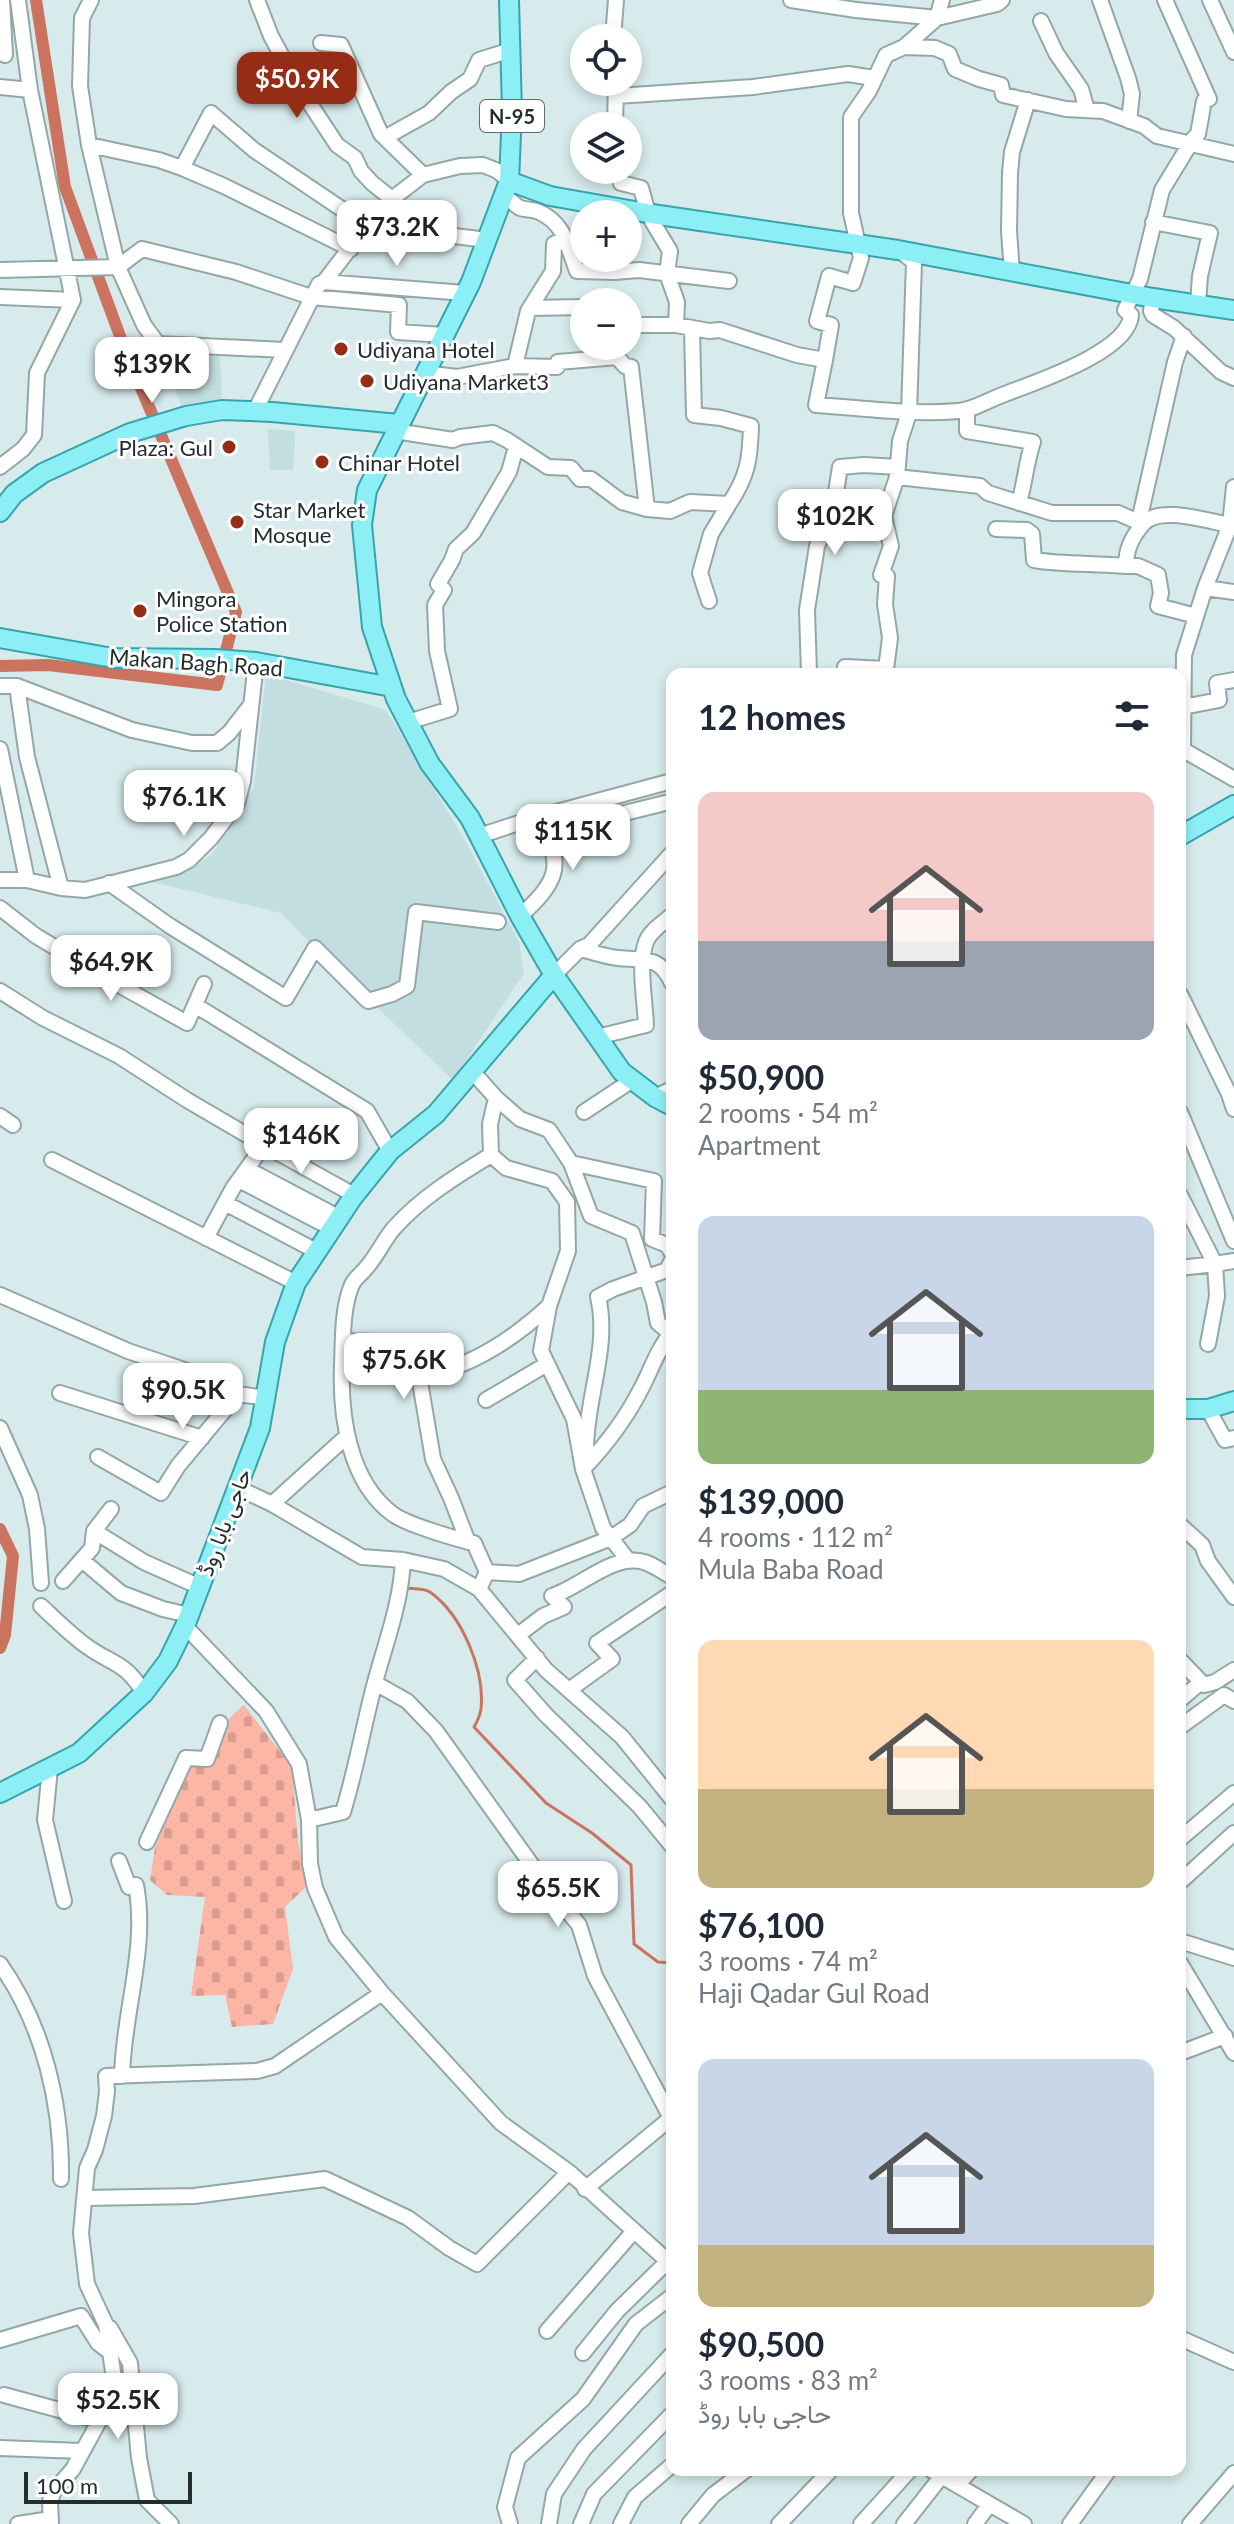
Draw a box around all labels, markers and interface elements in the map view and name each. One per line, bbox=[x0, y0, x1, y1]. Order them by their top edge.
map controls bbox=[570, 24, 642, 360]
button: locate bbox=[570, 24, 642, 96]
pin: $50.9K bbox=[232, 52, 362, 120]
text: $50.9K bbox=[255, 62, 339, 94]
road number: N-95 bbox=[480, 100, 544, 132]
button: layers bbox=[570, 112, 642, 184]
pin: $73.2K bbox=[332, 200, 462, 268]
button: + bbox=[570, 200, 642, 272]
text: $73.2K bbox=[355, 210, 439, 242]
button: − bbox=[570, 288, 642, 360]
place label: Udiyana Hotel bbox=[357, 336, 495, 363]
pin: $139K bbox=[96, 337, 208, 405]
marker: Udiyana Hotel bbox=[332, 340, 350, 358]
text: $139K bbox=[113, 347, 191, 379]
place label: Udiyana Market3 bbox=[383, 368, 549, 395]
marker: Udiyana Market3 bbox=[358, 372, 376, 390]
place label: Plaza: Gul bbox=[118, 434, 213, 461]
marker: Plaza: Gul bbox=[220, 438, 238, 456]
place label: Chinar Hotel bbox=[338, 449, 460, 476]
marker: Chinar Hotel bbox=[313, 453, 331, 471]
pin: $102K bbox=[779, 489, 891, 557]
place label: Star Market Mosque bbox=[253, 496, 366, 548]
text: $102K bbox=[796, 499, 874, 531]
marker: Star Market Mosque bbox=[228, 513, 246, 531]
place label: Mingora Police Station bbox=[156, 585, 288, 637]
marker: Mingora Police Station bbox=[131, 602, 149, 620]
street label: Makan Bagh Road bbox=[108, 642, 284, 682]
icon: filters bbox=[1110, 694, 1154, 738]
text: 12 homes bbox=[698, 696, 846, 737]
pin: $76.1K bbox=[119, 770, 249, 838]
text: $76.1K bbox=[142, 780, 226, 812]
pin: $115K bbox=[517, 804, 629, 872]
text: $115K bbox=[534, 814, 612, 846]
icon: home bbox=[854, 844, 998, 988]
pin: $64.9K bbox=[46, 935, 176, 1003]
text: $64.9K bbox=[69, 945, 153, 977]
text: $50,900 bbox=[698, 1056, 824, 1097]
text: 2 rooms · 54 m² bbox=[698, 1097, 878, 1129]
pin: $146K bbox=[245, 1108, 357, 1176]
text: $146K bbox=[262, 1118, 340, 1150]
text: Apartment bbox=[698, 1129, 821, 1161]
icon: home bbox=[854, 1268, 998, 1412]
pin: $75.6K bbox=[339, 1333, 469, 1401]
text: $75.6K bbox=[362, 1343, 446, 1375]
pin: $90.5K bbox=[118, 1363, 248, 1431]
text: $90.5K bbox=[141, 1373, 225, 1405]
street label: حاجی بابا روڈ bbox=[191, 1465, 258, 1580]
text: $139,000 bbox=[698, 1480, 844, 1521]
text: 4 rooms · 112 m² bbox=[698, 1521, 893, 1553]
text: Mula Baba Road bbox=[698, 1553, 883, 1585]
icon: home bbox=[854, 1692, 998, 1836]
pin: $65.5K bbox=[493, 1861, 623, 1929]
text: $65.5K bbox=[516, 1871, 600, 1903]
text: $76,100 bbox=[698, 1904, 824, 1945]
text: 3 rooms · 74 m² bbox=[698, 1945, 878, 1977]
text: Haji Qadar Gul Road bbox=[698, 1977, 930, 2009]
icon: home bbox=[854, 2111, 998, 2255]
text: $90,500 bbox=[698, 2323, 824, 2364]
text: 3 rooms · 83 m² bbox=[698, 2364, 878, 2396]
pin: $52.5K bbox=[53, 2373, 183, 2441]
text: $52.5K bbox=[76, 2383, 160, 2415]
text: حاجی بابا روڈ bbox=[698, 2397, 831, 2429]
scale bar bbox=[24, 2468, 192, 2504]
text: 100 m bbox=[36, 2472, 98, 2499]

